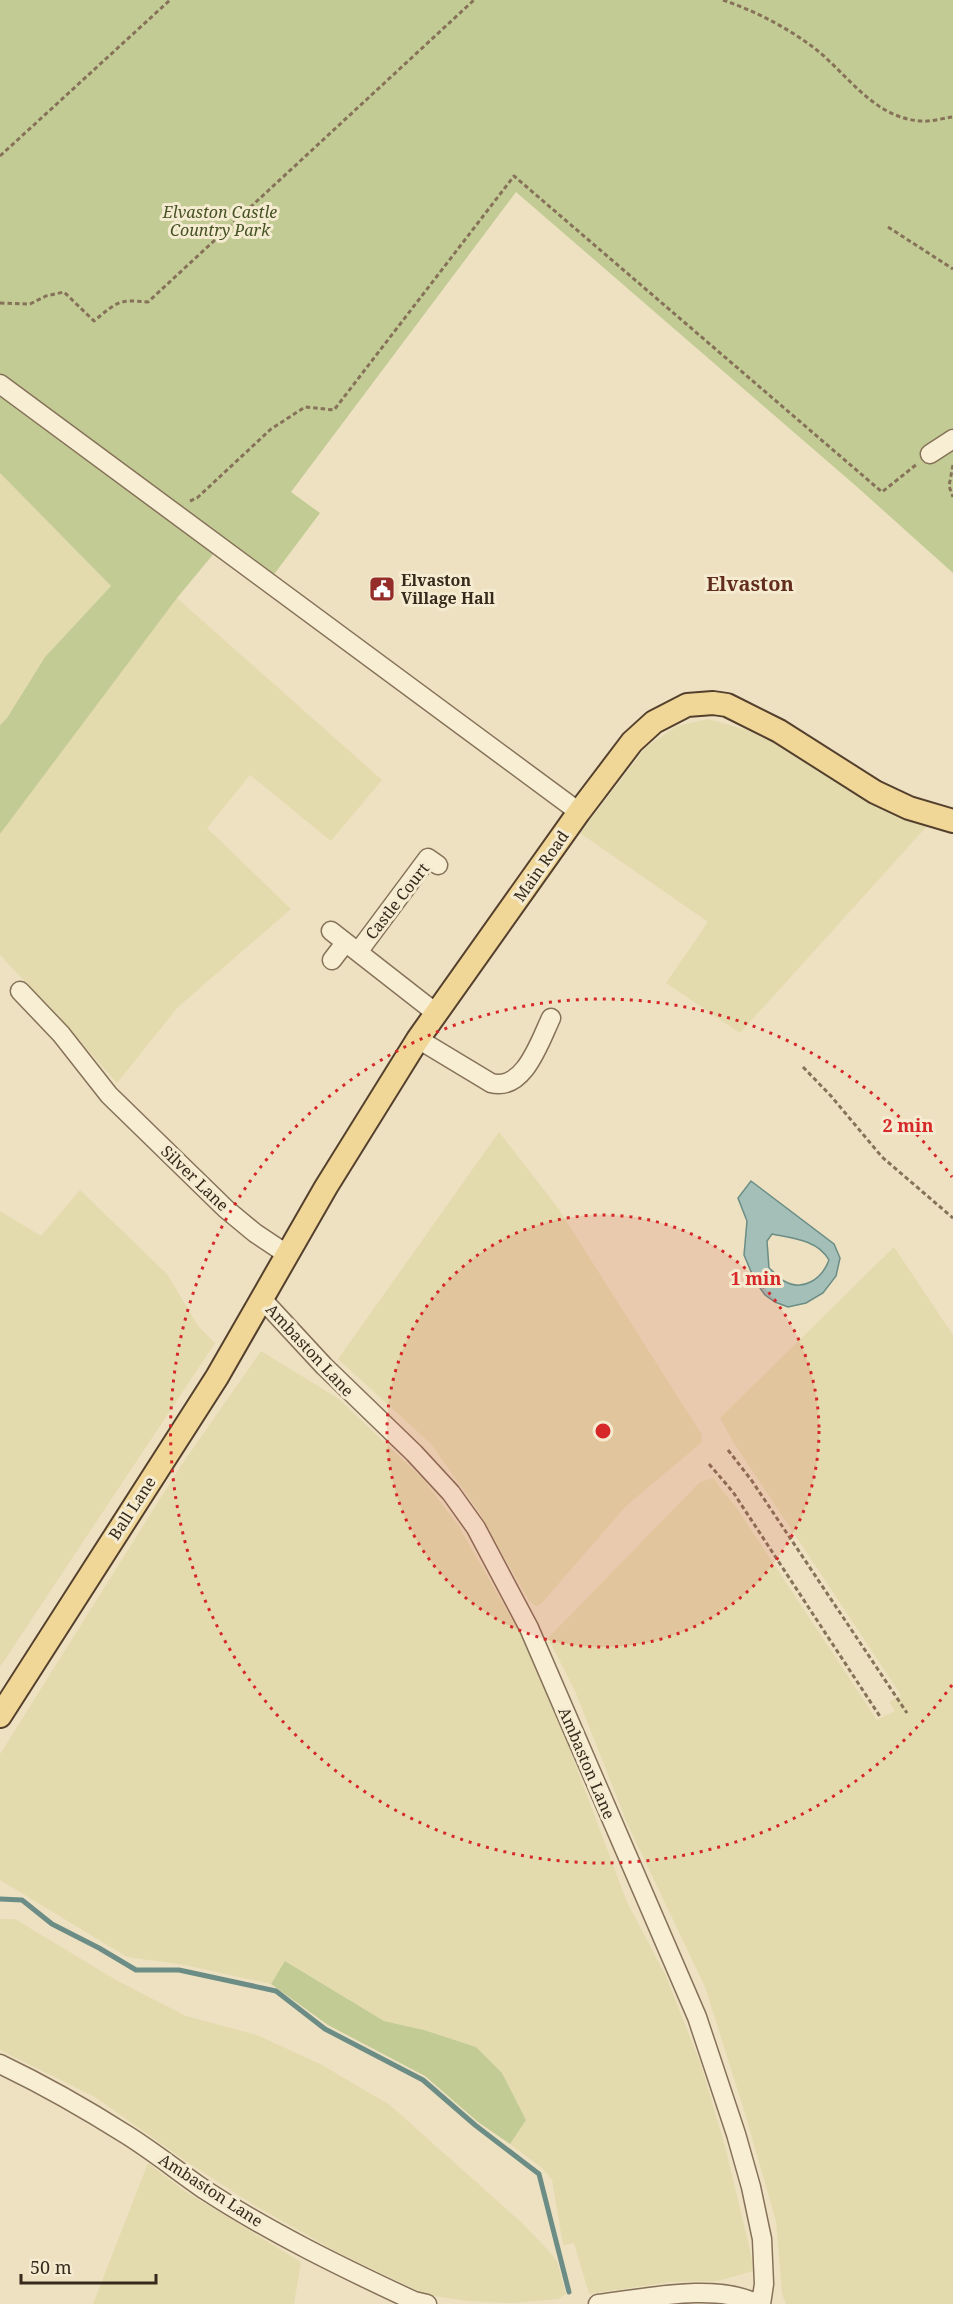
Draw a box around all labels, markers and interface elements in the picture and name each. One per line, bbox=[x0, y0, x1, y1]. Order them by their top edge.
park label: Elvaston Castle Country Park bbox=[162, 201, 277, 241]
place label: Elvaston Village Hall bbox=[401, 569, 495, 609]
district label: Elvaston bbox=[706, 570, 794, 597]
public building icon: Elvaston Village Hall bbox=[367, 574, 397, 604]
street label: Main Road bbox=[508, 826, 574, 906]
street label: Castle Court bbox=[360, 858, 434, 944]
text: 2 min bbox=[883, 1113, 933, 1137]
street label: Silver Lane bbox=[156, 1140, 234, 1216]
text: 1 min bbox=[731, 1266, 781, 1290]
street label: Ambaston Lane bbox=[261, 1299, 359, 1401]
centre of rings bbox=[593, 1421, 613, 1441]
street label: Ball Lane bbox=[103, 1472, 161, 1544]
street label: Ambaston Lane bbox=[553, 1704, 621, 1822]
street label: Ambaston Lane bbox=[155, 2148, 267, 2232]
scale bar bbox=[21, 2247, 156, 2285]
text: 50 m bbox=[30, 2255, 72, 2279]

